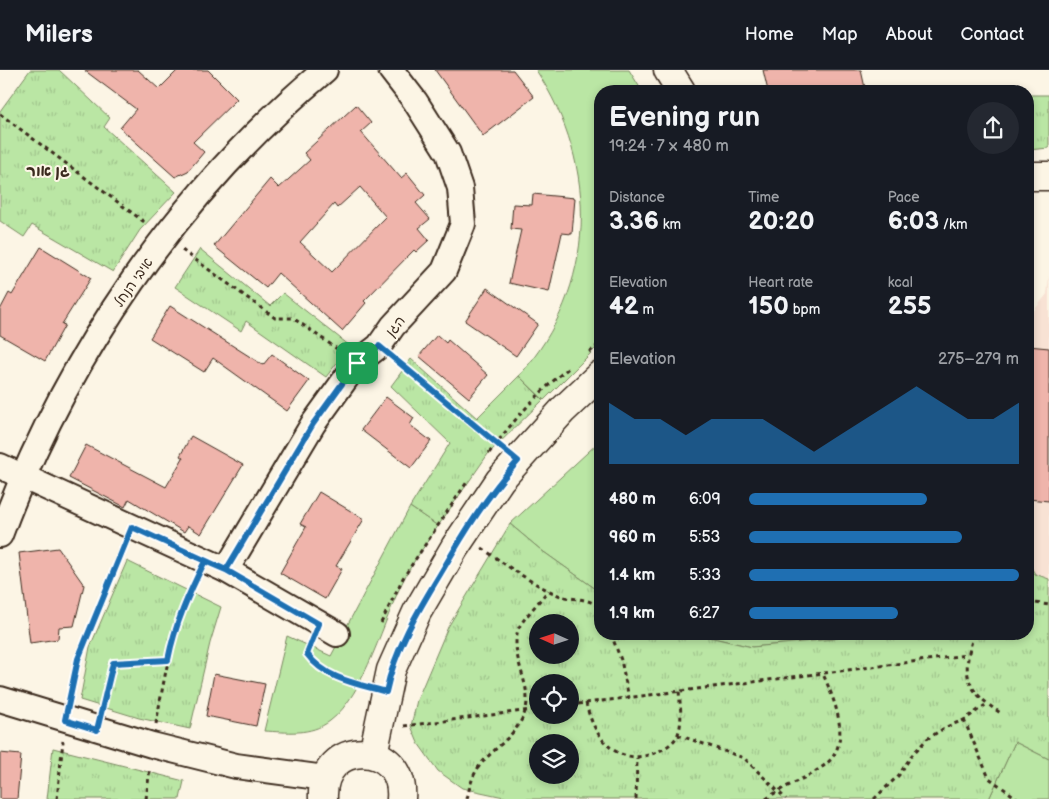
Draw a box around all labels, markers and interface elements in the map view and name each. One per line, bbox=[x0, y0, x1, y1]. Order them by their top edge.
text: Milers bbox=[25, 20, 93, 49]
text: Home bbox=[745, 24, 794, 45]
text: Map bbox=[822, 24, 858, 45]
text: About bbox=[886, 24, 933, 45]
text: Contact bbox=[961, 24, 1024, 45]
text: Evening run bbox=[609, 101, 760, 134]
button: share bbox=[967, 102, 1019, 154]
text: 19:24 · 7 × 480 m bbox=[609, 137, 729, 156]
district label: גן אור bbox=[26, 162, 70, 181]
text: Distance bbox=[609, 189, 665, 206]
text: Time bbox=[748, 189, 779, 206]
text: Pace bbox=[888, 189, 920, 206]
text: 3.36 bbox=[609, 206, 659, 237]
text: 20:20 bbox=[748, 206, 815, 237]
text: 6:03 bbox=[888, 206, 939, 237]
text: km bbox=[659, 216, 681, 233]
text: /km bbox=[939, 216, 968, 233]
street label: איבי הנחל bbox=[110, 254, 157, 310]
text: Elevation bbox=[609, 274, 667, 291]
text: Heart rate bbox=[748, 274, 813, 291]
text: kcal bbox=[888, 274, 913, 291]
text: 42 bbox=[609, 291, 639, 322]
text: 150 bbox=[748, 291, 789, 322]
text: 255 bbox=[888, 291, 931, 322]
text: m bbox=[639, 301, 654, 318]
text: bpm bbox=[789, 301, 820, 318]
street label: הגן bbox=[382, 313, 409, 340]
pin bbox=[336, 342, 378, 384]
icon: arrive bbox=[343, 349, 371, 377]
text: Elevation bbox=[609, 350, 676, 369]
text: 275–279 m bbox=[938, 350, 1019, 369]
text: 480 m bbox=[609, 490, 656, 509]
text: 6:09 bbox=[689, 490, 721, 509]
text: 960 m bbox=[609, 528, 656, 547]
text: 5:53 bbox=[689, 528, 720, 547]
text: 1.4 km bbox=[609, 566, 655, 585]
text: 5:33 bbox=[689, 566, 721, 585]
text: 1.9 km bbox=[609, 604, 655, 623]
text: 6:27 bbox=[689, 604, 719, 623]
north arrow bbox=[529, 614, 579, 664]
map controls bbox=[529, 614, 579, 784]
button: locate bbox=[529, 674, 579, 724]
button: layers bbox=[529, 734, 579, 784]

